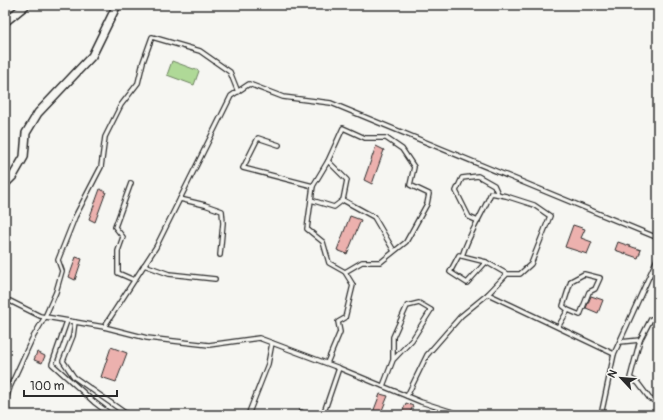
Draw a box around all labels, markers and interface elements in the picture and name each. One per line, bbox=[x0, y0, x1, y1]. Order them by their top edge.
north arrow bbox=[601, 358, 641, 398]
text: N bbox=[605, 367, 620, 380]
scale bar bbox=[24, 372, 117, 398]
text: 100 m bbox=[30, 379, 65, 394]

